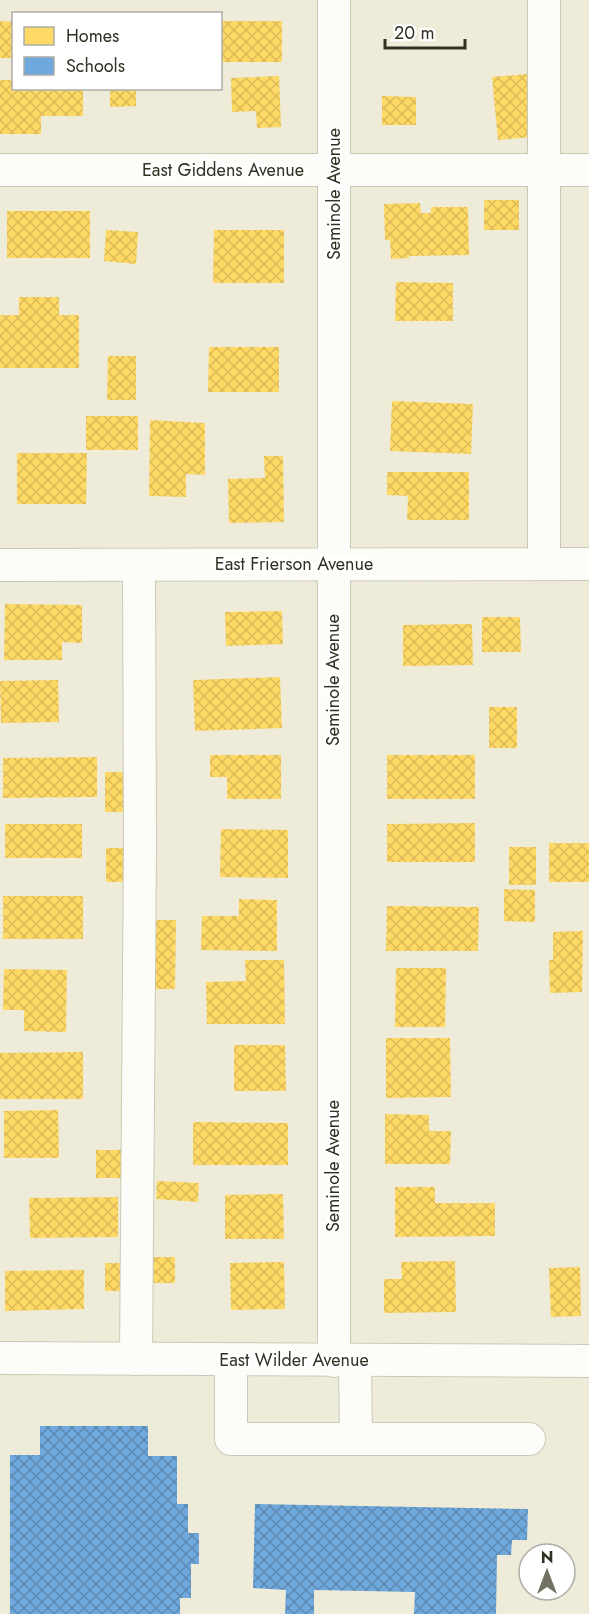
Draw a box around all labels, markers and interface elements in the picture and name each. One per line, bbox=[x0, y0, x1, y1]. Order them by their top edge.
legend bbox=[12, 12, 222, 90]
scale bar bbox=[385, 12, 464, 50]
text: 20 m bbox=[394, 20, 434, 46]
text: Homes bbox=[66, 23, 119, 49]
text: Schools bbox=[66, 53, 125, 79]
street label: Seminole Avenue bbox=[321, 128, 347, 260]
street label: East Giddens Avenue bbox=[142, 157, 304, 183]
street label: East Frierson Avenue bbox=[215, 551, 373, 577]
street label: Seminole Avenue bbox=[320, 614, 346, 746]
street label: Seminole Avenue bbox=[320, 1100, 346, 1232]
street label: East Wilder Avenue bbox=[219, 1347, 369, 1373]
north arrow bbox=[517, 1542, 577, 1602]
text: N bbox=[541, 1546, 553, 1569]

